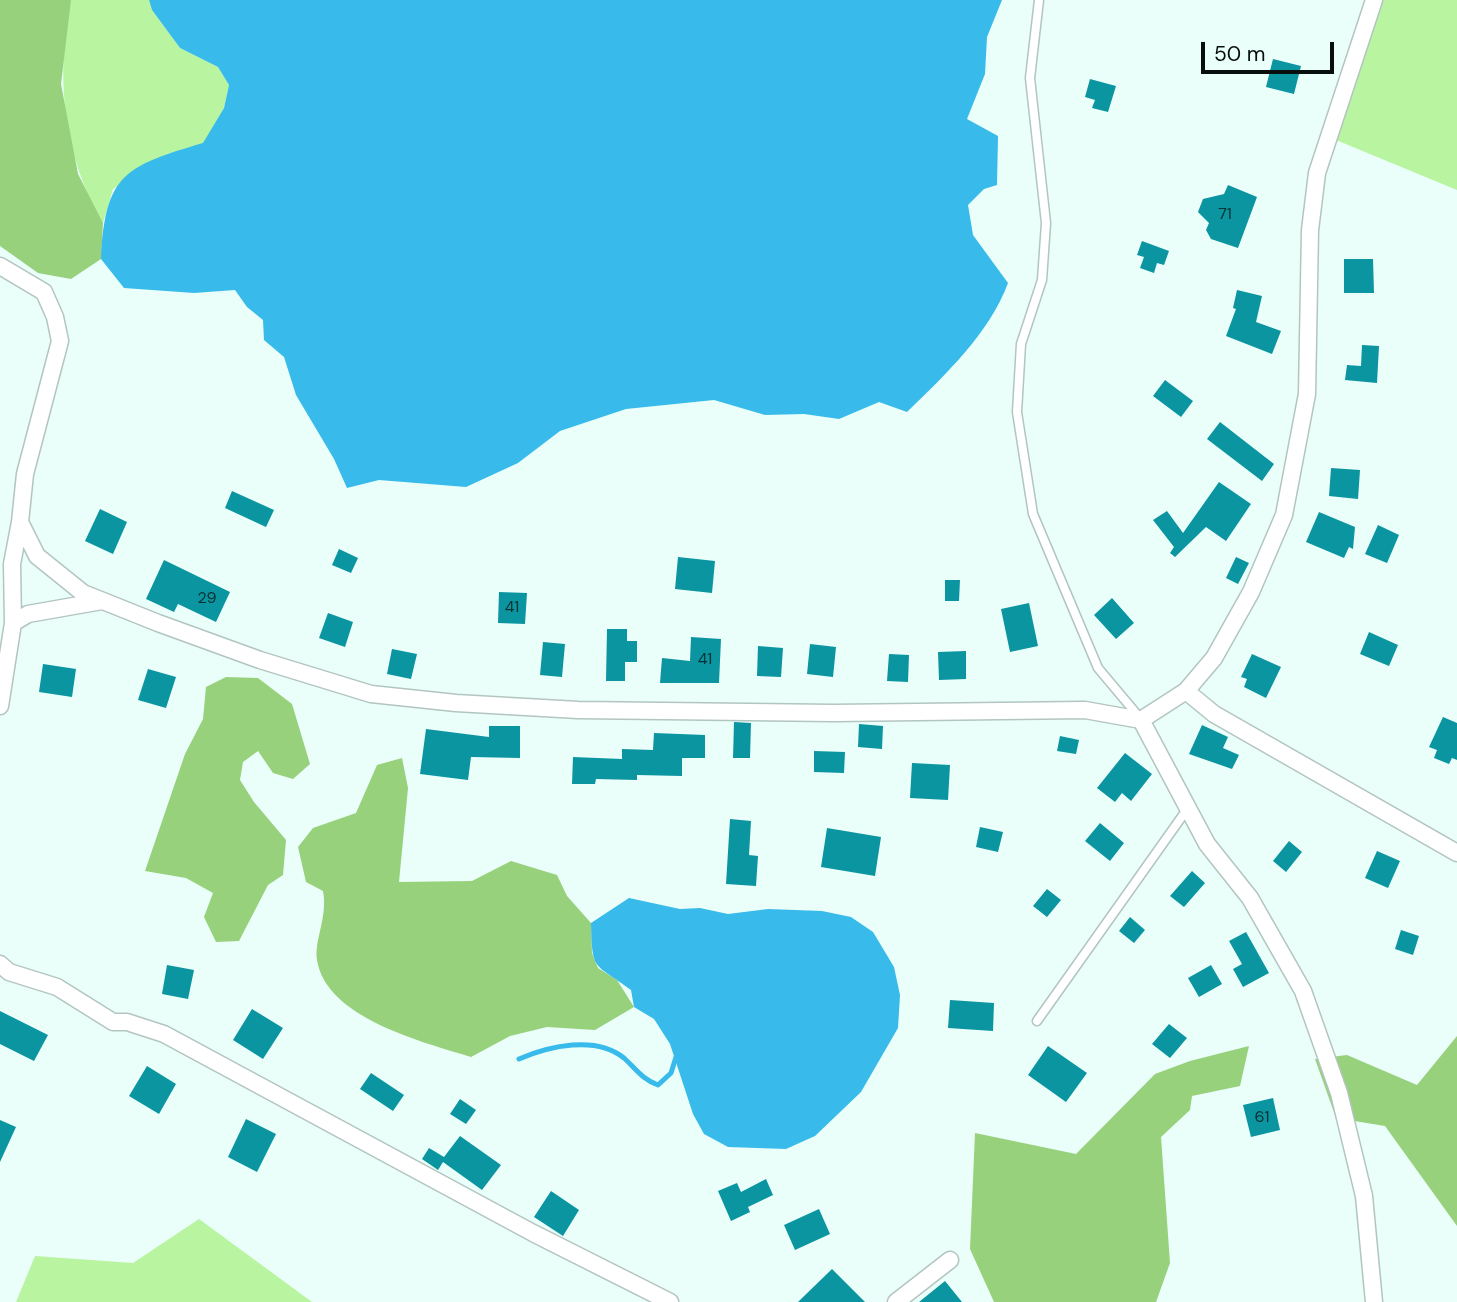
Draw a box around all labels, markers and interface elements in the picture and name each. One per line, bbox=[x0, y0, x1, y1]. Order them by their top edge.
scale bar bbox=[1205, 28, 1338, 72]
text: 50 m bbox=[1214, 40, 1265, 68]
house number: 71 bbox=[1218, 205, 1232, 225]
house number: 29 bbox=[197, 589, 217, 609]
house number: 41 bbox=[505, 598, 519, 618]
house number: 41 bbox=[698, 650, 712, 670]
house number: 61 bbox=[1254, 1108, 1270, 1128]

